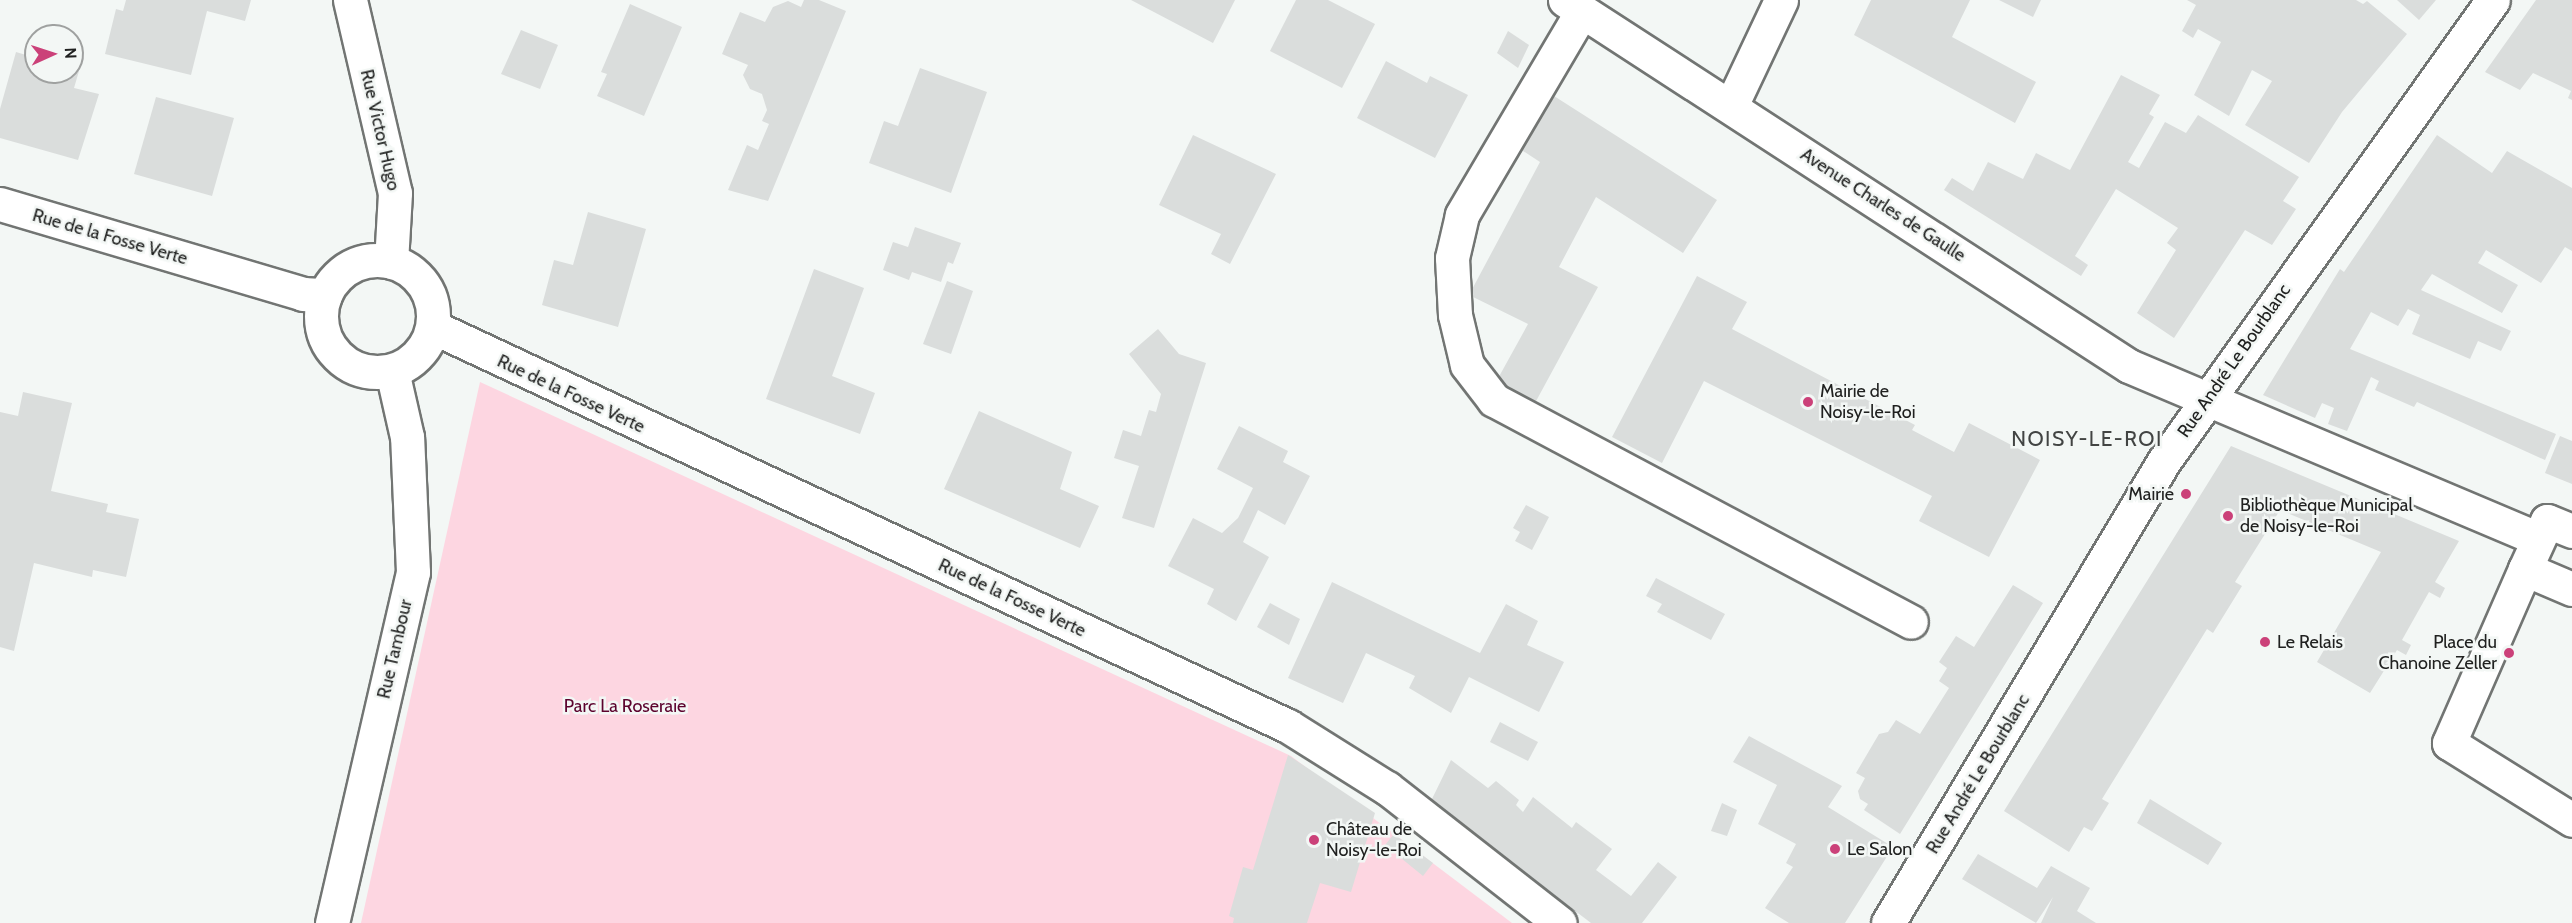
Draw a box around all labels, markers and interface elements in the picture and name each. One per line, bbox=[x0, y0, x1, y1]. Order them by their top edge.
north arrow bbox=[24, 24, 84, 84]
text: N bbox=[61, 47, 80, 59]
street label: Rue Victor Hugo bbox=[356, 67, 404, 193]
street label: Avenue Charles de Gaulle bbox=[1797, 144, 1969, 266]
street label: Rue de la Fosse Verte bbox=[30, 205, 190, 269]
street label: Rue André Le Bourblanc bbox=[2173, 280, 2295, 442]
street label: Rue de la Fosse Verte bbox=[494, 350, 648, 438]
place label: Mairie de Noisy-le-Roi bbox=[1820, 381, 1916, 424]
marker: Mairie de Noisy-le-Roi bbox=[1801, 395, 1815, 409]
district label: NOISY-LE-ROI bbox=[2011, 426, 2163, 452]
place label: Mairie bbox=[2128, 483, 2174, 505]
marker: Mairie bbox=[2179, 487, 2193, 501]
place label: Bibliothèque Municipal de Noisy-le-Roi bbox=[2240, 495, 2413, 538]
marker: Bibliothèque Municipal de Noisy-le-Roi bbox=[2221, 509, 2235, 523]
street label: Rue de la Fosse Verte bbox=[935, 554, 1089, 642]
street label: Rue Tambour bbox=[373, 597, 417, 701]
place label: Le Relais bbox=[2277, 631, 2343, 653]
place label: Place du Chanoine Zeller bbox=[2379, 632, 2497, 674]
marker: Le Relais bbox=[2258, 635, 2272, 649]
marker: Place du Chanoine Zeller bbox=[2502, 646, 2516, 660]
street label: Rue André Le Bourblanc bbox=[1922, 690, 2034, 858]
park label: Parc La Roseraie bbox=[564, 695, 686, 717]
place label: Château de Noisy-le-Roi bbox=[1326, 819, 1422, 862]
marker: Château de Noisy-le-Roi bbox=[1307, 833, 1321, 847]
place label: Le Salon bbox=[1847, 838, 1912, 860]
marker: Le Salon bbox=[1828, 842, 1842, 856]

